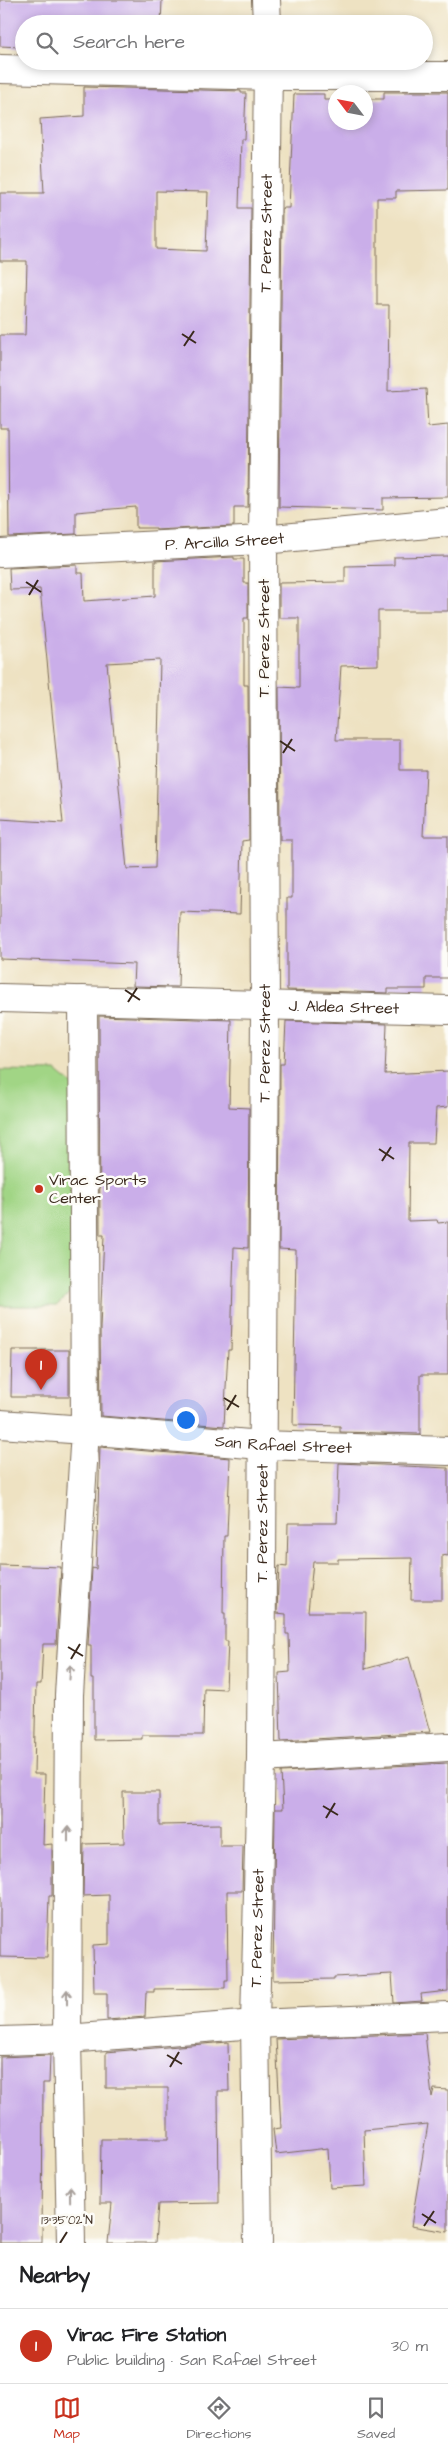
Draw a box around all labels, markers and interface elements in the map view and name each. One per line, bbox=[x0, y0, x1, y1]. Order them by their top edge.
search box bbox=[15, 15, 433, 70]
icon: search bbox=[33, 29, 61, 57]
text: Search here bbox=[73, 29, 185, 56]
north arrow bbox=[328, 85, 373, 130]
street label: T. Perez Street bbox=[255, 173, 278, 293]
street label: P. Arcilla Street bbox=[165, 527, 286, 556]
street label: T. Perez Street bbox=[253, 578, 275, 697]
street label: T. Perez Street bbox=[253, 983, 276, 1102]
street label: J. Aldea Street bbox=[288, 995, 400, 1020]
place label: Virac Sports Center bbox=[49, 1169, 146, 1209]
marker: Virac Sports Center bbox=[33, 1183, 45, 1195]
pin: 1 bbox=[25, 1349, 57, 1390]
your location bbox=[173, 1407, 199, 1433]
street label: San Rafael Street bbox=[214, 1430, 353, 1459]
street label: T. Perez Street bbox=[251, 1463, 274, 1582]
one-way arrow bbox=[65, 1664, 75, 1680]
one-way arrow bbox=[63, 1827, 73, 1843]
street label: T. Perez Street bbox=[245, 1868, 270, 1988]
one-way arrow bbox=[62, 1989, 72, 2006]
one-way arrow bbox=[66, 2187, 75, 2203]
text: 13°35'02"N bbox=[41, 2212, 93, 2229]
text: Nearby bbox=[20, 2261, 90, 2290]
text: Virac Fire Station bbox=[67, 2322, 226, 2349]
text: 1 bbox=[35, 2335, 37, 2357]
text: 30 m bbox=[391, 2335, 428, 2357]
text: Public building · San Rafael Street bbox=[67, 2349, 317, 2371]
tab: Map bbox=[53, 2394, 81, 2444]
tab: Directions bbox=[186, 2394, 251, 2444]
tab: Saved bbox=[357, 2394, 395, 2444]

